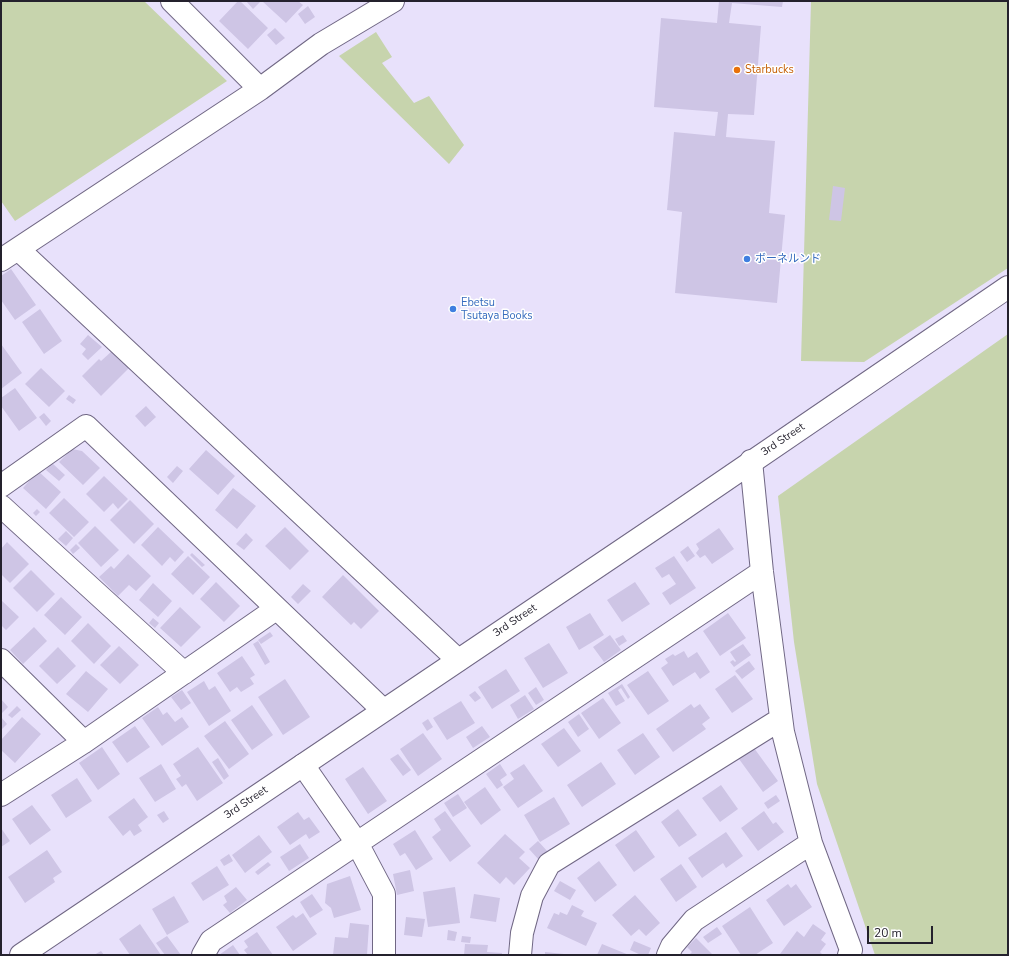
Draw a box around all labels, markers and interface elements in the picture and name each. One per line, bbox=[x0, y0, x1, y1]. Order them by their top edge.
place label: Starbucks bbox=[745, 63, 794, 77]
marker: Starbucks bbox=[732, 65, 742, 75]
place label: ボーネルンド bbox=[755, 252, 821, 266]
marker: ボーネルンド bbox=[742, 254, 752, 264]
place label: Ebetsu Tsutaya Books bbox=[461, 296, 532, 322]
marker: Ebetsu Tsutaya Books bbox=[448, 304, 458, 314]
street label: 3rd Street bbox=[759, 421, 807, 459]
street label: 3rd Street bbox=[491, 602, 539, 640]
street label: 3rd Street bbox=[222, 784, 270, 822]
scale bar bbox=[869, 918, 935, 944]
text: 20 m bbox=[874, 925, 902, 941]

